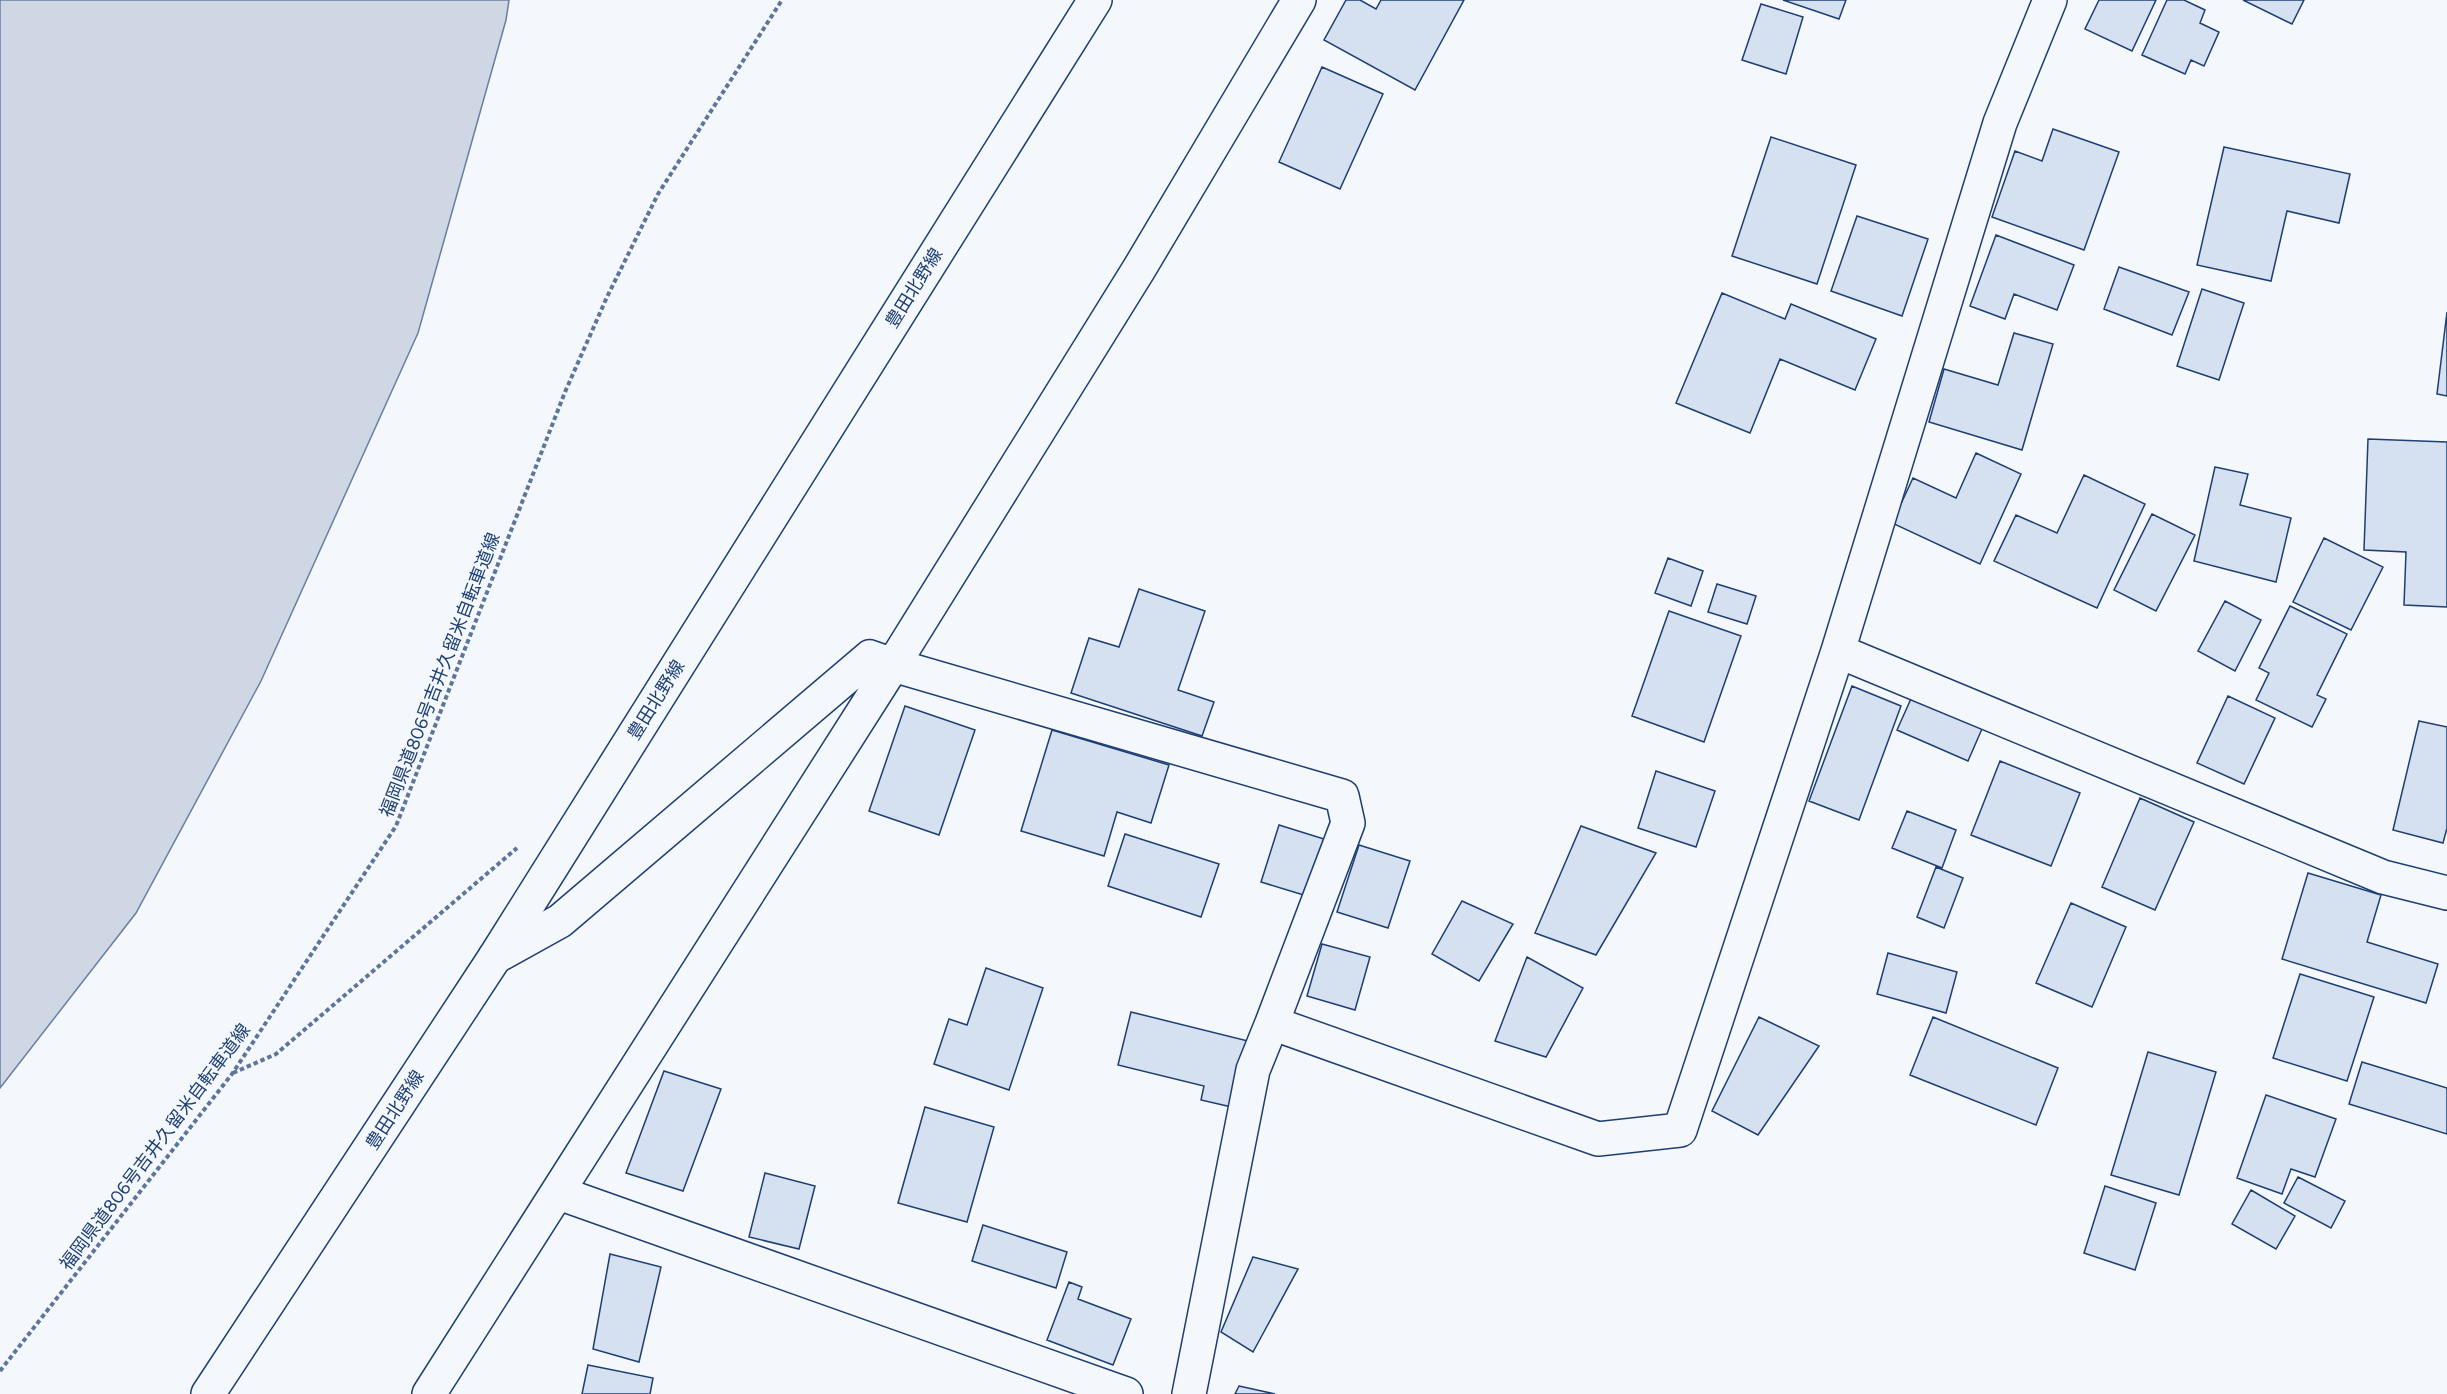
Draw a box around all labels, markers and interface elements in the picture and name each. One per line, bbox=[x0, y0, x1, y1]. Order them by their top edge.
street label: 豊田北野線 bbox=[881, 244, 947, 332]
street label: 福岡県道806号吉井久留米自転車道線 bbox=[375, 530, 505, 820]
street label: 豊田北野線 bbox=[623, 656, 689, 744]
street label: 福岡県道806号吉井久留米自転車道線 bbox=[55, 1019, 255, 1275]
street label: 豊田北野線 bbox=[361, 1066, 429, 1154]

